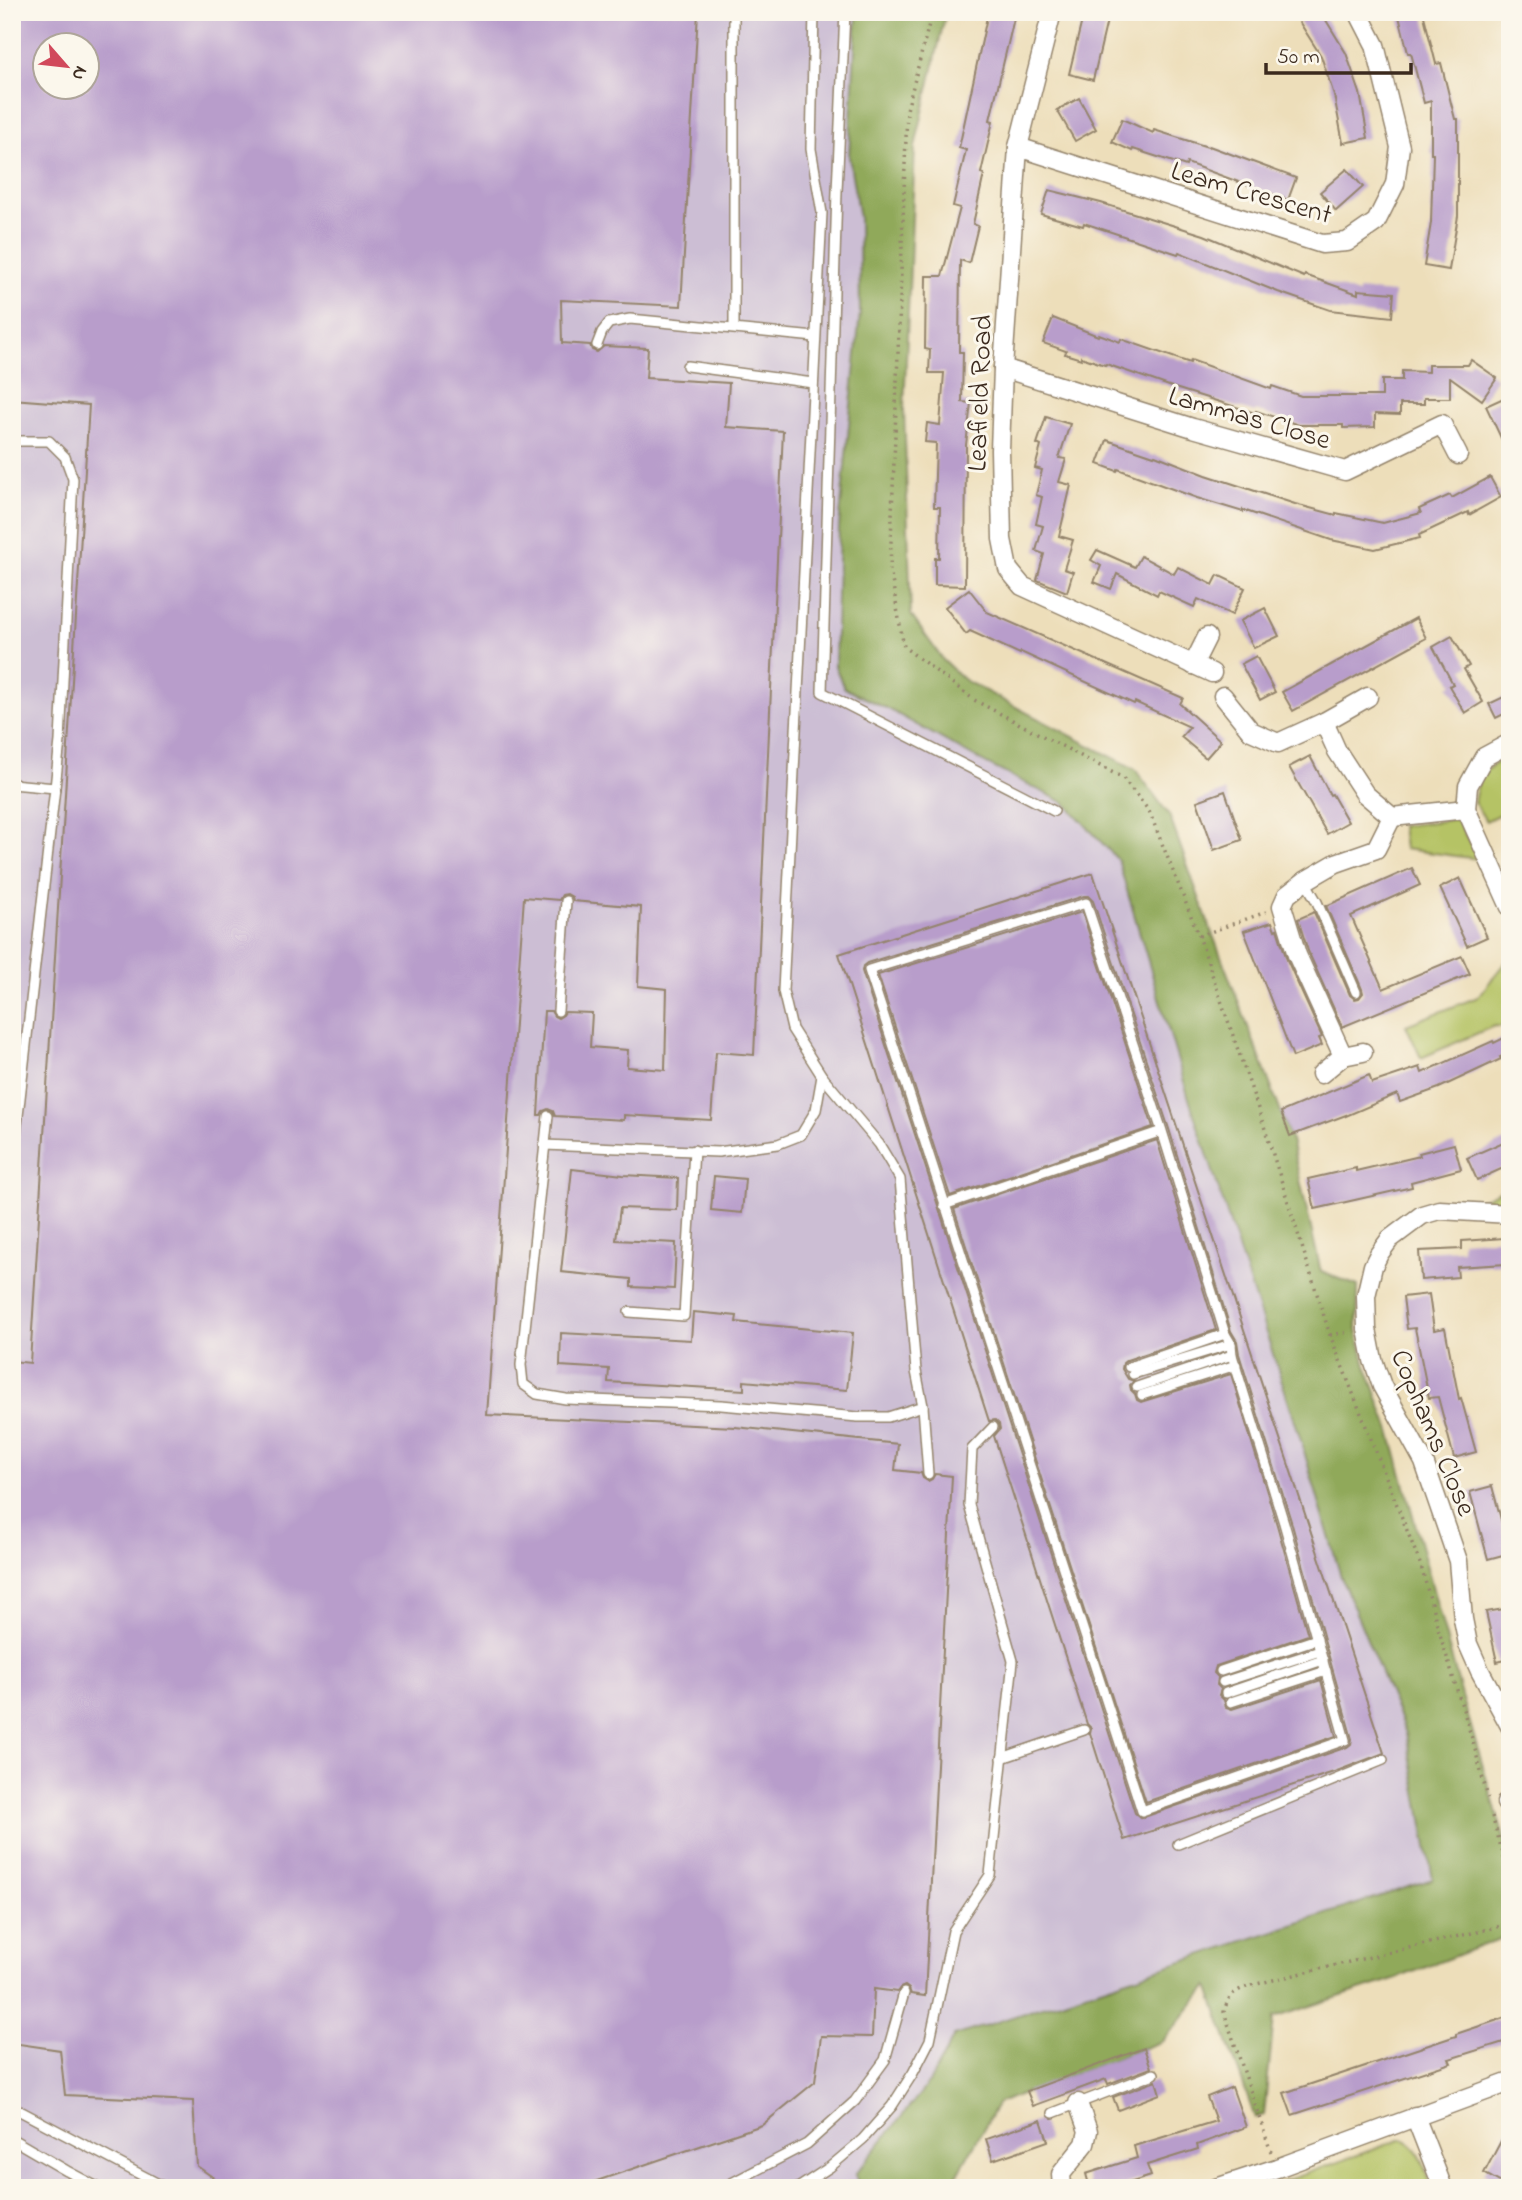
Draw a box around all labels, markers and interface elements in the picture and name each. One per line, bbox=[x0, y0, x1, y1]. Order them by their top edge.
north arrow bbox=[32, 32, 102, 102]
scale bar bbox=[1266, 32, 1412, 76]
text: 50 m bbox=[1277, 43, 1320, 73]
text: N bbox=[64, 61, 94, 85]
street label: Leam Crescent bbox=[1166, 152, 1336, 237]
street label: Leafield Road bbox=[958, 314, 1005, 472]
street label: Lammas Close bbox=[1163, 377, 1335, 462]
street label: Cophams Close bbox=[1378, 1344, 1485, 1523]

